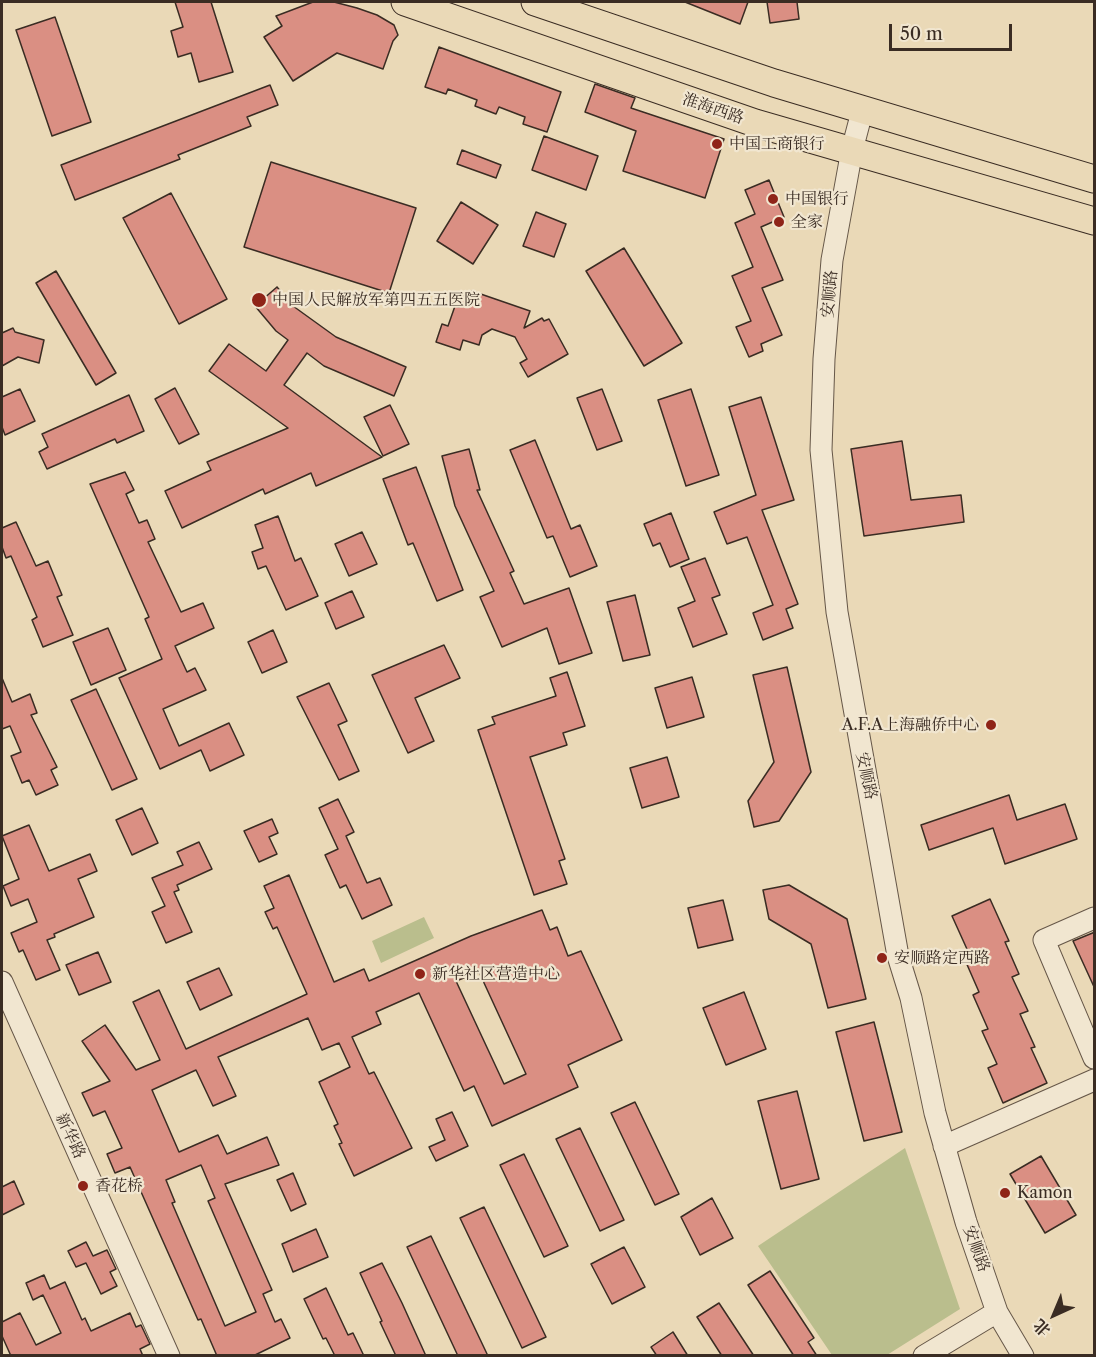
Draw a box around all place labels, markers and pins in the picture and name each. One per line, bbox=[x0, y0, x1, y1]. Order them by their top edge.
place label: 中国工商银行 bbox=[729, 134, 825, 154]
marker: 中国工商银行 bbox=[710, 137, 724, 151]
place label: 中国银行 bbox=[785, 189, 849, 209]
marker: 中国银行 bbox=[766, 192, 780, 206]
place label: 全家 bbox=[791, 212, 823, 232]
marker: 全家 bbox=[772, 215, 786, 229]
place label: 中国人民解放军第四五五医院 bbox=[272, 290, 480, 310]
marker: 中国人民解放军第四五五医院 bbox=[250, 291, 268, 309]
place label: A.F.A上海融侨中心 bbox=[842, 715, 979, 735]
marker: A.F.A上海融侨中心 bbox=[984, 718, 998, 732]
place label: 安顺路定西路 bbox=[894, 948, 990, 968]
marker: 安顺路定西路 bbox=[875, 951, 889, 965]
place label: 新华社区营造中心 bbox=[432, 964, 560, 984]
marker: 新华社区营造中心 bbox=[413, 967, 427, 981]
place label: 香花桥 bbox=[95, 1176, 143, 1196]
marker: 香花桥 bbox=[76, 1179, 90, 1193]
place label: Kamon bbox=[1017, 1183, 1073, 1203]
marker: Kamon bbox=[998, 1186, 1012, 1200]

